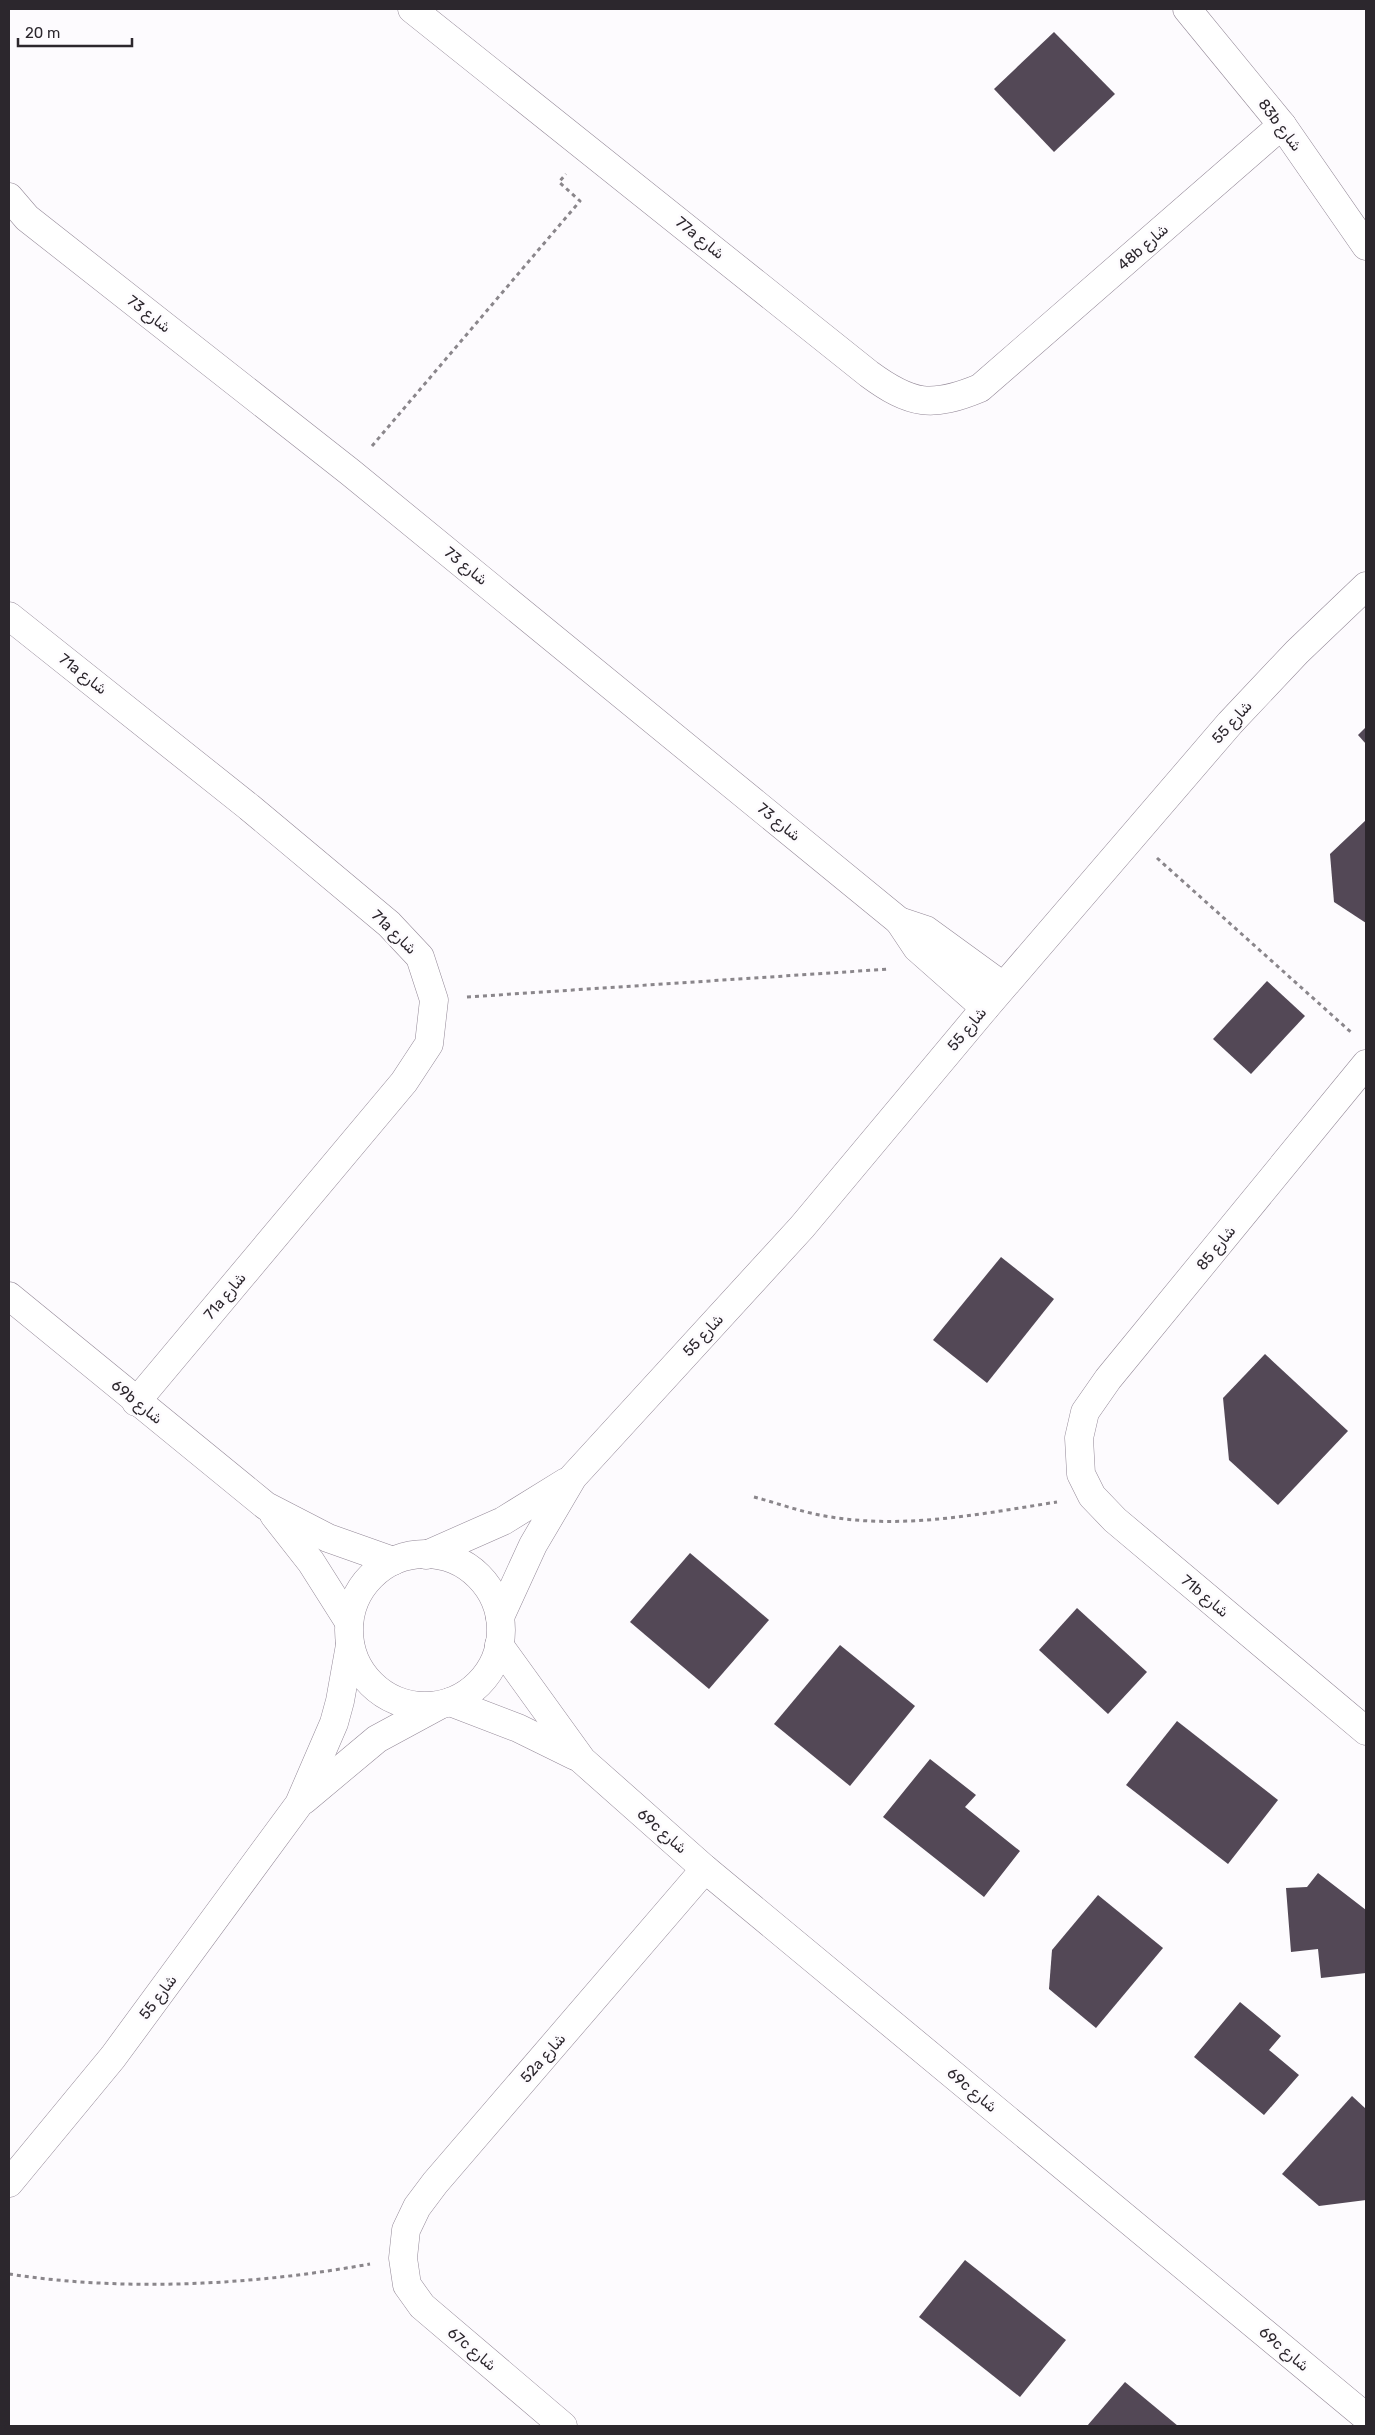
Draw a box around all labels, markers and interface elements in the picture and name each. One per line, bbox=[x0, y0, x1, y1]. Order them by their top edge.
scale bar bbox=[18, 15, 131, 47]
text: 20 m bbox=[25, 24, 60, 42]
street label: 83b شارع bbox=[1253, 95, 1306, 156]
street label: 77a شارع bbox=[671, 213, 728, 265]
street label: 48b شارع bbox=[1114, 220, 1173, 275]
street label: شارع 73 bbox=[122, 291, 174, 338]
street label: شارع 73 bbox=[440, 543, 491, 590]
street label: 71a شارع bbox=[54, 650, 111, 700]
street label: شارع 55 bbox=[1208, 697, 1257, 748]
street label: شارع 73 bbox=[753, 799, 804, 846]
street label: 71a شارع bbox=[366, 906, 420, 959]
street label: شارع 55 bbox=[944, 1004, 992, 1056]
street label: شارع 85 bbox=[1193, 1222, 1241, 1275]
street label: 71a شارع bbox=[200, 1269, 251, 1325]
street label: شارع 55 bbox=[679, 1310, 729, 1361]
street label: 69b شارع bbox=[107, 1376, 166, 1430]
street label: 71b شارع bbox=[1176, 1571, 1232, 1623]
street label: 69c شارع bbox=[632, 1805, 690, 1859]
street label: شارع 55 bbox=[135, 1971, 182, 2024]
street label: 52a شارع bbox=[517, 2030, 571, 2088]
street label: 69c شارع bbox=[942, 2064, 1001, 2118]
street label: 67c شارع bbox=[443, 2323, 500, 2376]
street label: 69c شارع bbox=[1254, 2323, 1313, 2377]

